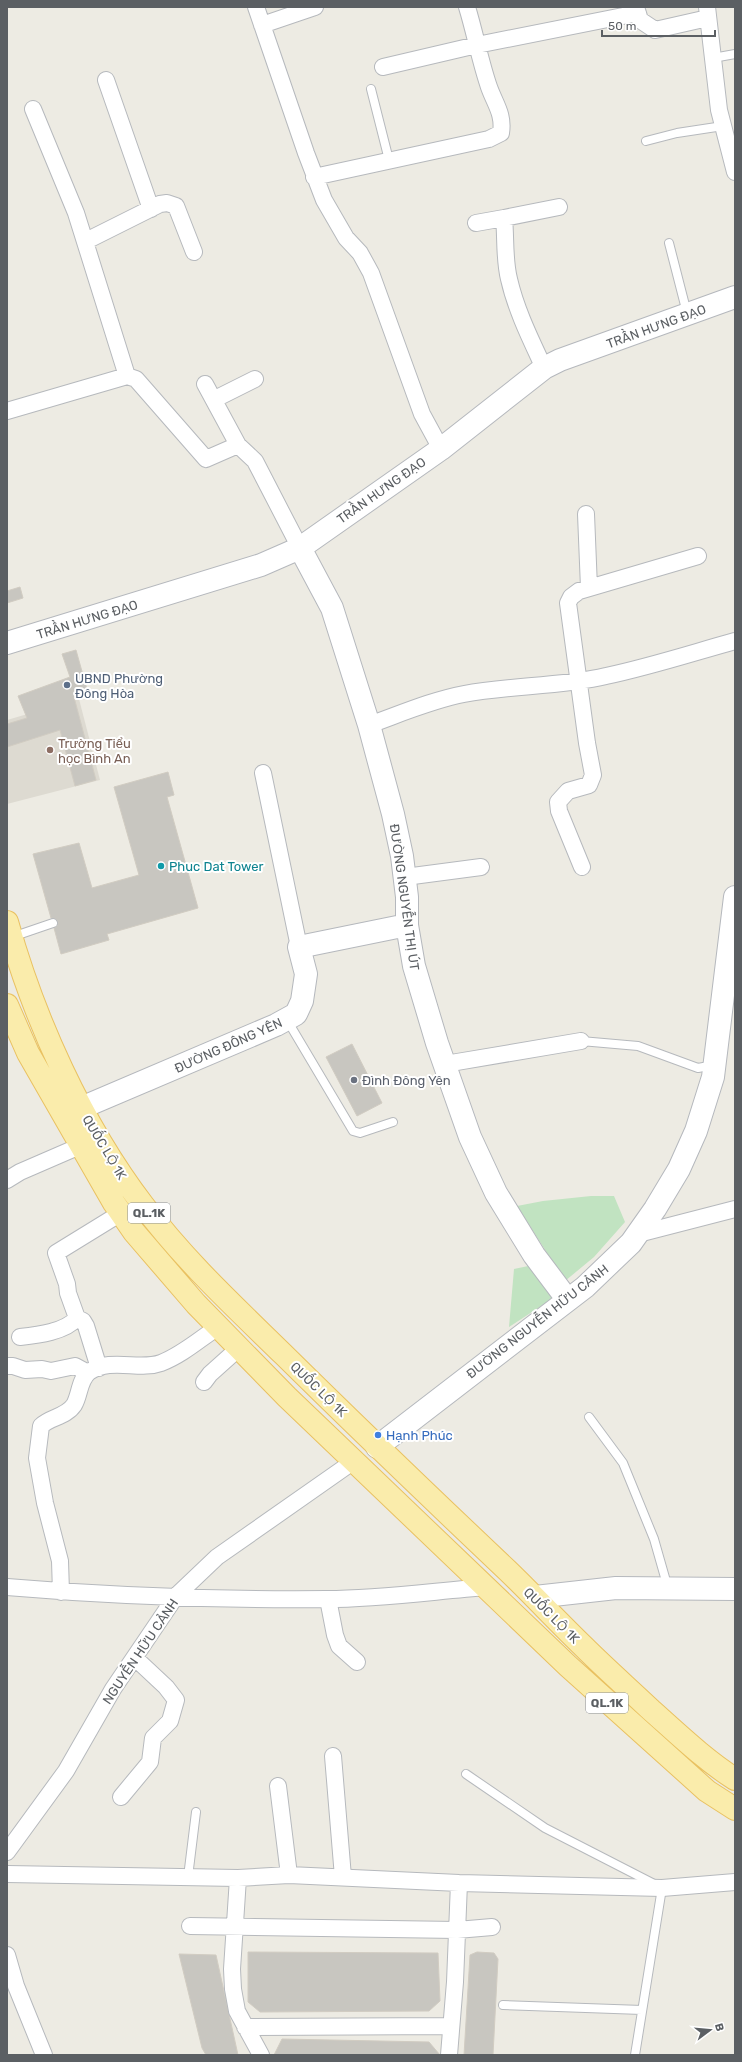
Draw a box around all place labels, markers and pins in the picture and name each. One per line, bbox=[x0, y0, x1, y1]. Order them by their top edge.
place label: UBND Phường Đông Hòa bbox=[75, 671, 163, 702]
marker: UBND Phường Đông Hòa bbox=[62, 680, 72, 690]
place label: Trường Tiểu học Bình An bbox=[58, 736, 131, 766]
marker: Trường Tiểu học Bình An bbox=[45, 745, 55, 755]
place label: Phuc Dat Tower bbox=[169, 859, 264, 874]
marker: Phuc Dat Tower bbox=[156, 861, 166, 871]
place label: Đình Đông Yên bbox=[362, 1073, 451, 1089]
marker: Đình Đông Yên bbox=[349, 1075, 359, 1085]
place label: Hạnh Phúc bbox=[386, 1428, 453, 1443]
marker: Hạnh Phúc bbox=[373, 1430, 383, 1440]

